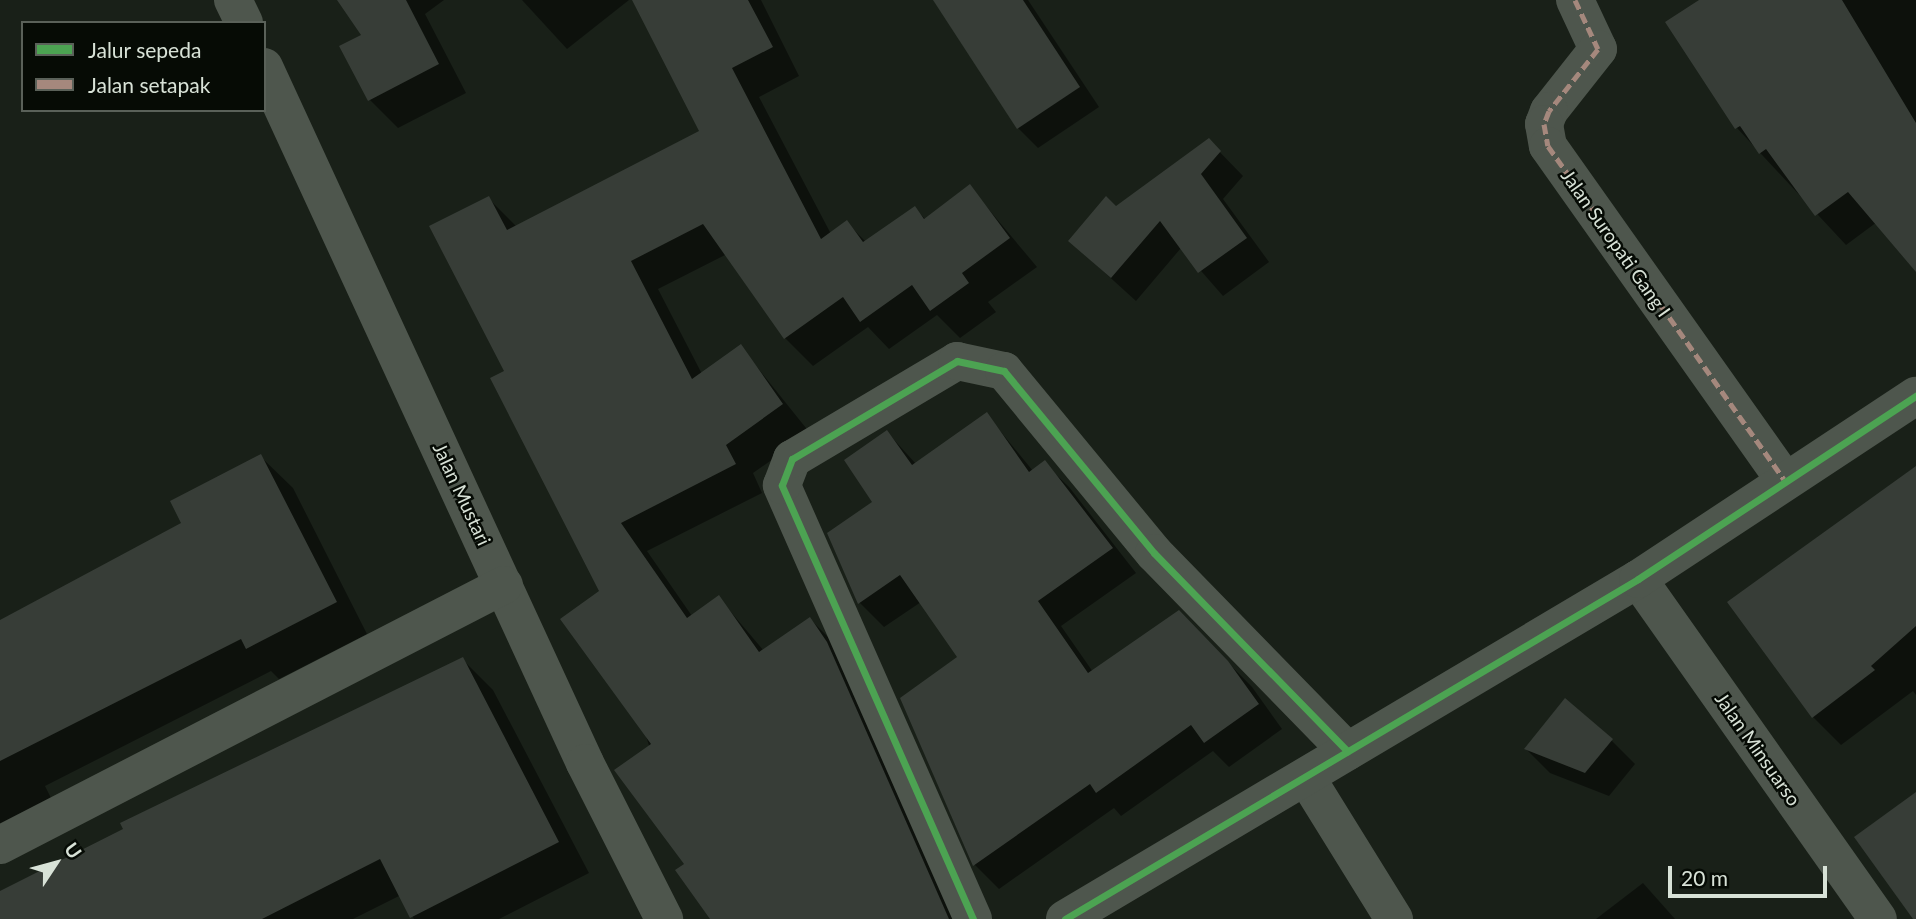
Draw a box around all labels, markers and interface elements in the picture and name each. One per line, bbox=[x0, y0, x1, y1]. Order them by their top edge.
legend bbox=[21, 21, 266, 112]
text: Jalur sepeda bbox=[88, 37, 201, 62]
text: Jalan setapak bbox=[88, 72, 210, 97]
street label: Jalan Suropati Gang I bbox=[1556, 165, 1676, 321]
street label: Jalan Mustari bbox=[428, 439, 496, 549]
street label: Jalan Minsuarso bbox=[1710, 688, 1806, 810]
north arrow bbox=[21, 828, 91, 898]
text: U bbox=[60, 838, 87, 863]
scale bar bbox=[1671, 852, 1830, 896]
text: 20 m bbox=[1681, 865, 1728, 890]

